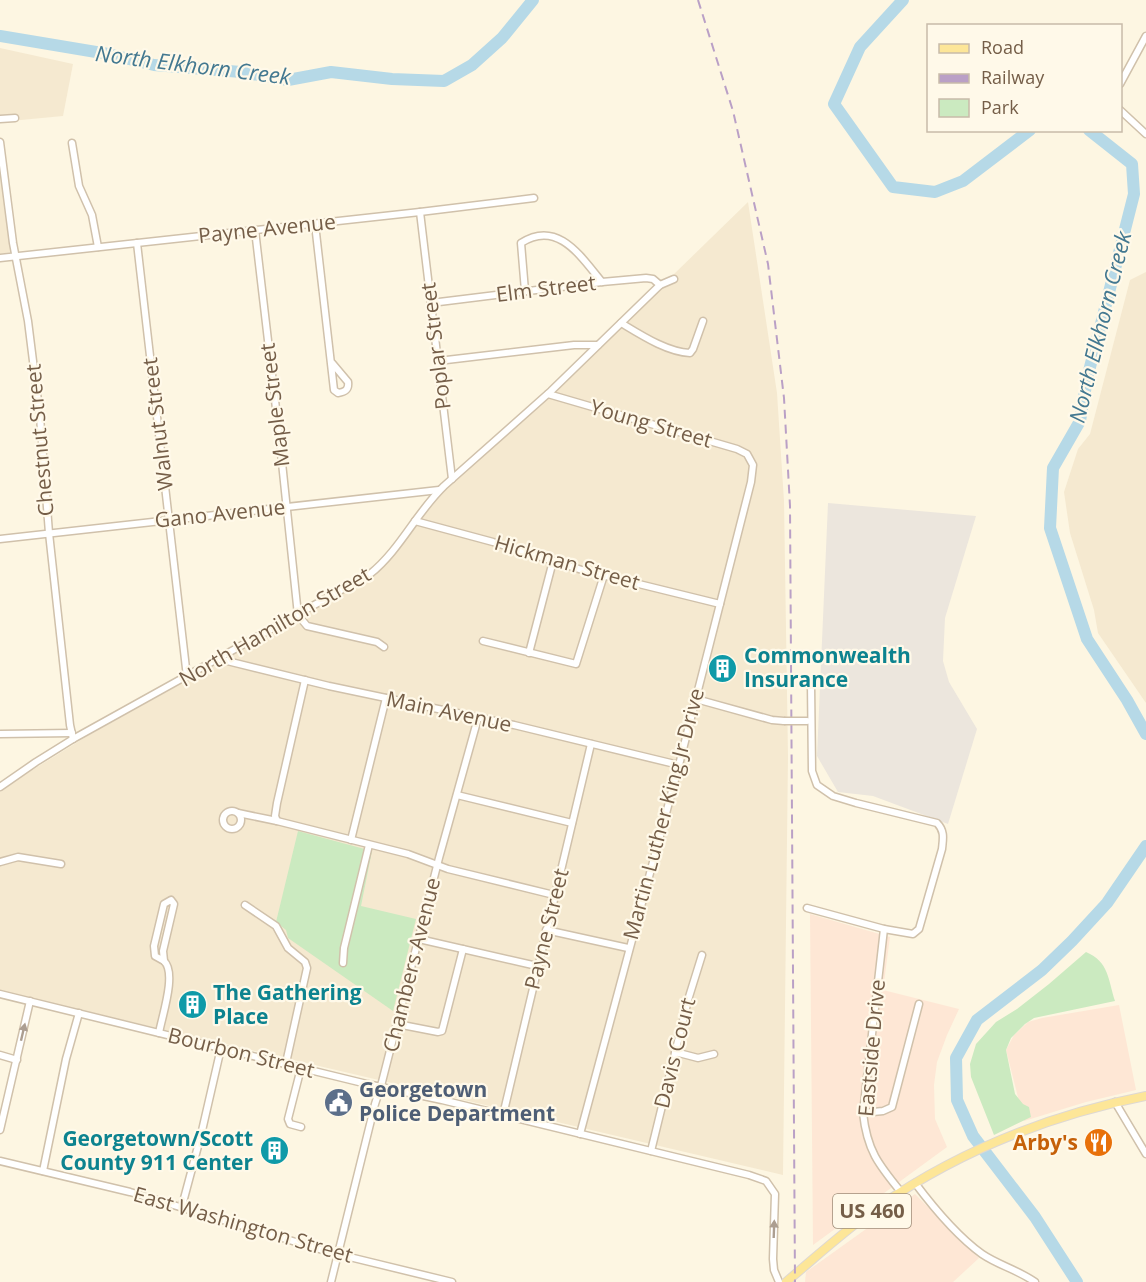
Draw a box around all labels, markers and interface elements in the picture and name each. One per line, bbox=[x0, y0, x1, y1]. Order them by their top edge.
legend bbox=[927, 24, 1122, 132]
text: Road bbox=[981, 35, 1024, 59]
water label: North Elkhorn Creek bbox=[94, 37, 294, 91]
text: Railway bbox=[981, 65, 1045, 89]
text: Park bbox=[981, 95, 1019, 119]
street label: Payne Avenue bbox=[197, 207, 337, 249]
water label: North Elkhorn Creek bbox=[1061, 227, 1138, 426]
street label: Elm Street bbox=[494, 268, 597, 308]
street label: Poplar Street bbox=[413, 281, 457, 411]
street label: Maple Street bbox=[253, 342, 295, 469]
street label: Walnut Street bbox=[135, 356, 179, 492]
street label: Chestnut Street bbox=[18, 363, 60, 517]
street label: Young Street bbox=[587, 392, 716, 454]
street label: Gano Avenue bbox=[153, 492, 287, 534]
street label: Hickman Street bbox=[491, 528, 643, 596]
street label: North Hamilton Street bbox=[173, 560, 376, 693]
place label: Commonwealth Insurance bbox=[744, 641, 911, 693]
building icon: Commonwealth Insurance bbox=[707, 652, 739, 684]
street label: Main Avenue bbox=[384, 684, 514, 738]
street label: Martin Luther King Jr Drive bbox=[616, 685, 710, 943]
street label: Payne Street bbox=[517, 865, 575, 992]
street label: Chambers Avenue bbox=[376, 875, 446, 1055]
place label: The Gathering Place bbox=[213, 978, 362, 1030]
street label: Eastside Drive bbox=[851, 978, 891, 1118]
building icon: The Gathering Place bbox=[176, 989, 208, 1021]
street label: Davis Court bbox=[647, 995, 701, 1111]
street label: Bourbon Street bbox=[165, 1020, 317, 1084]
one-way arrow bbox=[19, 1023, 29, 1041]
place label: Georgetown Police Department bbox=[359, 1075, 555, 1127]
public building icon: Georgetown Police Department bbox=[322, 1086, 354, 1118]
place label: Georgetown/Scott County 911 Center bbox=[60, 1124, 253, 1176]
restaurant icon: Arby's bbox=[1083, 1127, 1115, 1159]
place label: Arby's bbox=[1013, 1128, 1078, 1156]
building icon: Georgetown/Scott County 911 Center bbox=[258, 1135, 290, 1167]
street label: East Washington Street bbox=[130, 1179, 356, 1269]
road number: US 460 bbox=[833, 1194, 911, 1228]
one-way arrow bbox=[769, 1219, 778, 1238]

